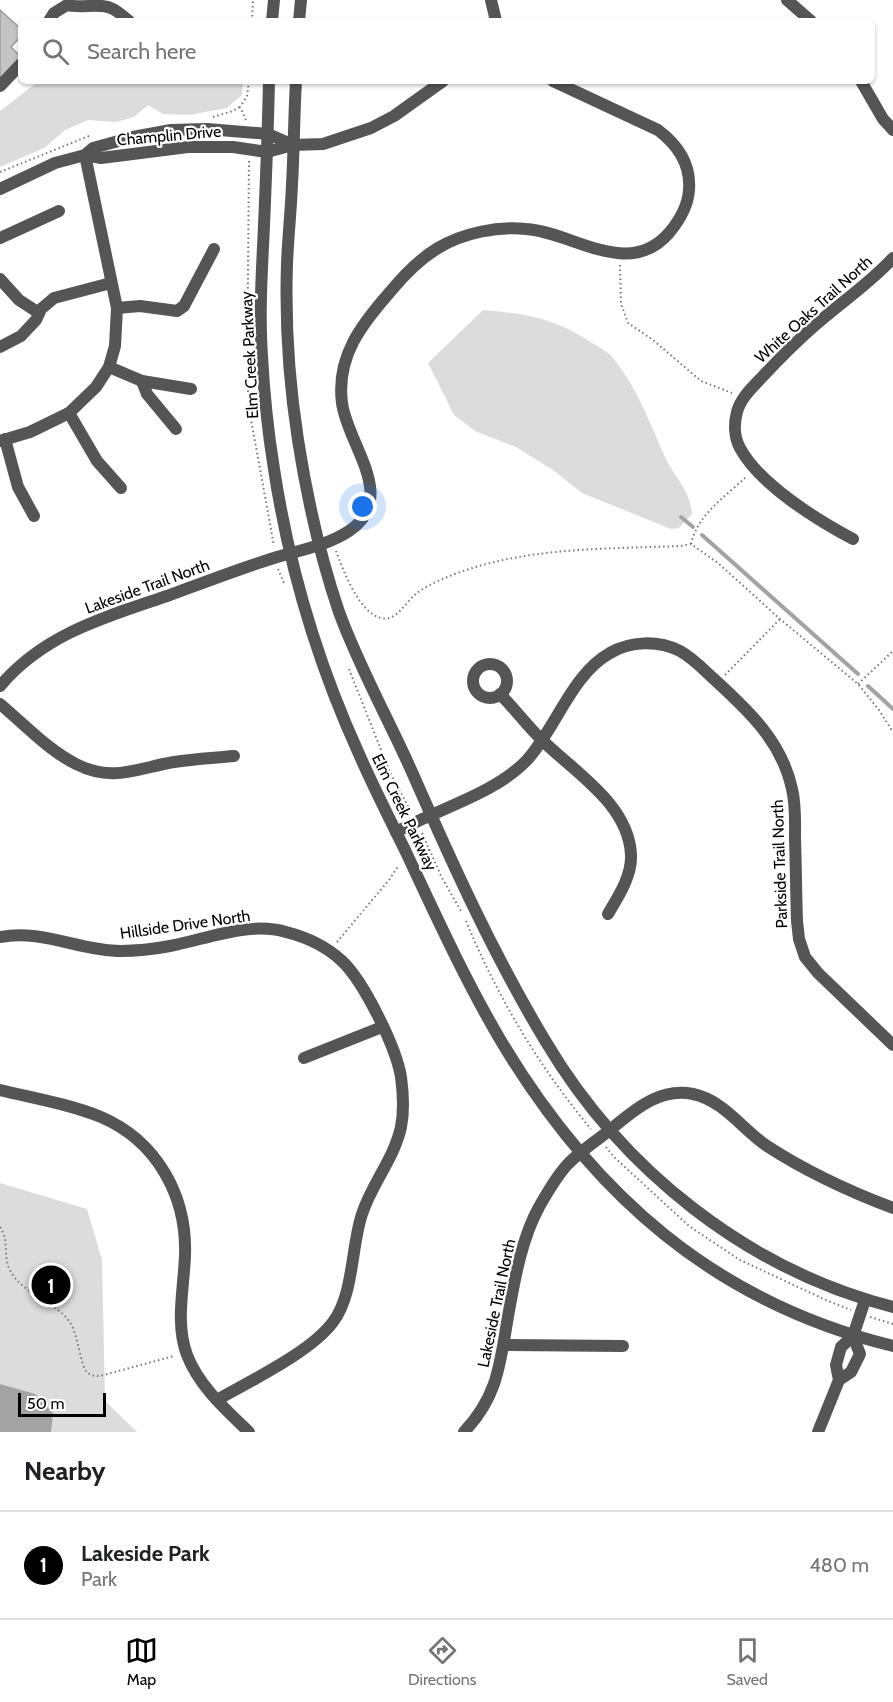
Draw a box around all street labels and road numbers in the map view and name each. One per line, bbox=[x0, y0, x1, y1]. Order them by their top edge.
street label: Champlin Drive bbox=[116, 121, 222, 150]
street label: White Oaks Trail North bbox=[751, 252, 876, 367]
street label: Elm Creek Parkway bbox=[237, 291, 262, 419]
street label: Lakeside Trail North bbox=[82, 555, 212, 618]
street label: Elm Creek Parkway bbox=[368, 751, 441, 874]
street label: Parkside Trail North bbox=[768, 799, 791, 929]
street label: Hillside Drive North bbox=[119, 906, 251, 943]
street label: Lakeside Trail North bbox=[474, 1237, 519, 1369]

